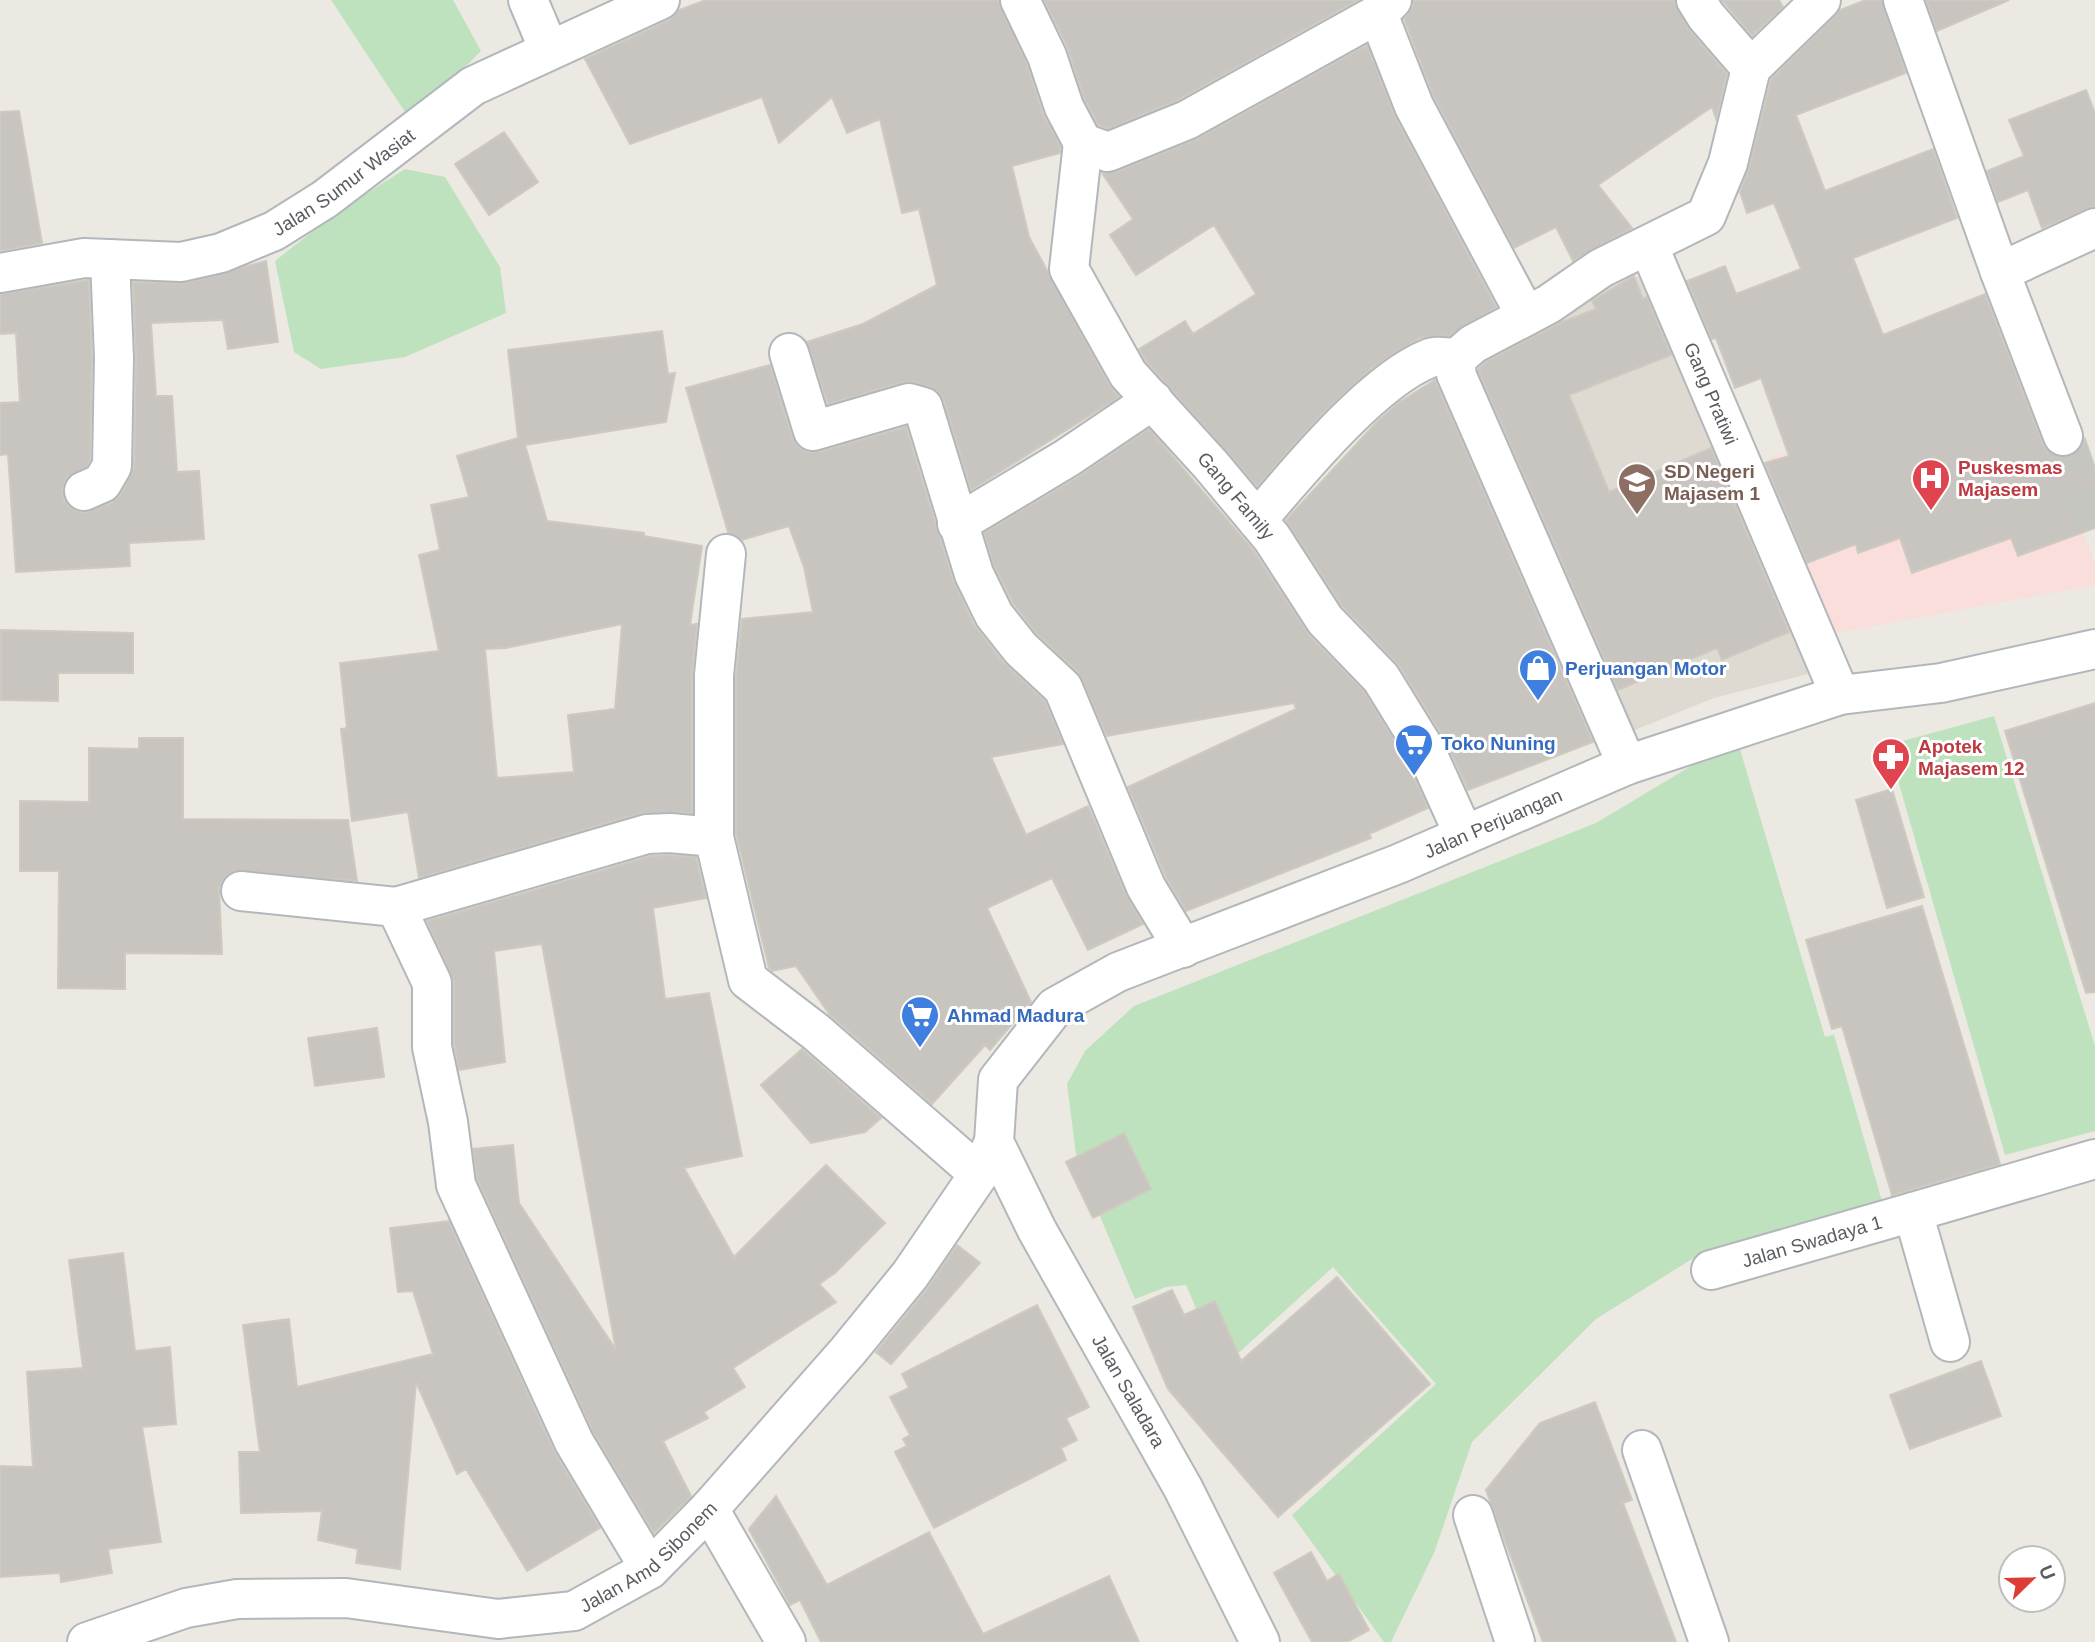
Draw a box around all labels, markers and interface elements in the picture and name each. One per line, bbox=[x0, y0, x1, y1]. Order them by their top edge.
street label: Jalan Sumur Wasiat bbox=[269, 124, 419, 240]
street label: Gang Pratiwi bbox=[1680, 339, 1742, 448]
street label: Gang Family bbox=[1193, 448, 1279, 544]
hospital icon: Puskesmas Majasem bbox=[1910, 457, 1952, 512]
place label: Puskesmas Majasem bbox=[1958, 457, 2063, 500]
school or university icon: SD Negeri Majasem 1 bbox=[1616, 461, 1658, 516]
place label: SD Negeri Majasem 1 bbox=[1664, 461, 1761, 504]
shop icon: Perjuangan Motor bbox=[1517, 647, 1559, 702]
place label: Perjuangan Motor bbox=[1565, 658, 1727, 679]
supermarket icon: Toko Nuning bbox=[1393, 722, 1435, 777]
place label: Toko Nuning bbox=[1441, 733, 1556, 754]
pharmacy icon: Apotek Majasem 12 bbox=[1870, 736, 1912, 791]
place label: Apotek Majasem 12 bbox=[1918, 736, 2025, 779]
street label: Jalan Perjuangan bbox=[1421, 784, 1565, 862]
supermarket icon: Ahmad Madura bbox=[899, 994, 941, 1049]
place label: Ahmad Madura bbox=[947, 1005, 1085, 1026]
street label: Jalan Swadaya 1 bbox=[1740, 1211, 1885, 1272]
street label: Jalan Saladara bbox=[1088, 1331, 1170, 1452]
street label: Jalan Amd Sibonem bbox=[576, 1498, 721, 1617]
north arrow bbox=[1997, 1544, 2067, 1614]
text: U bbox=[2035, 1562, 2060, 1583]

